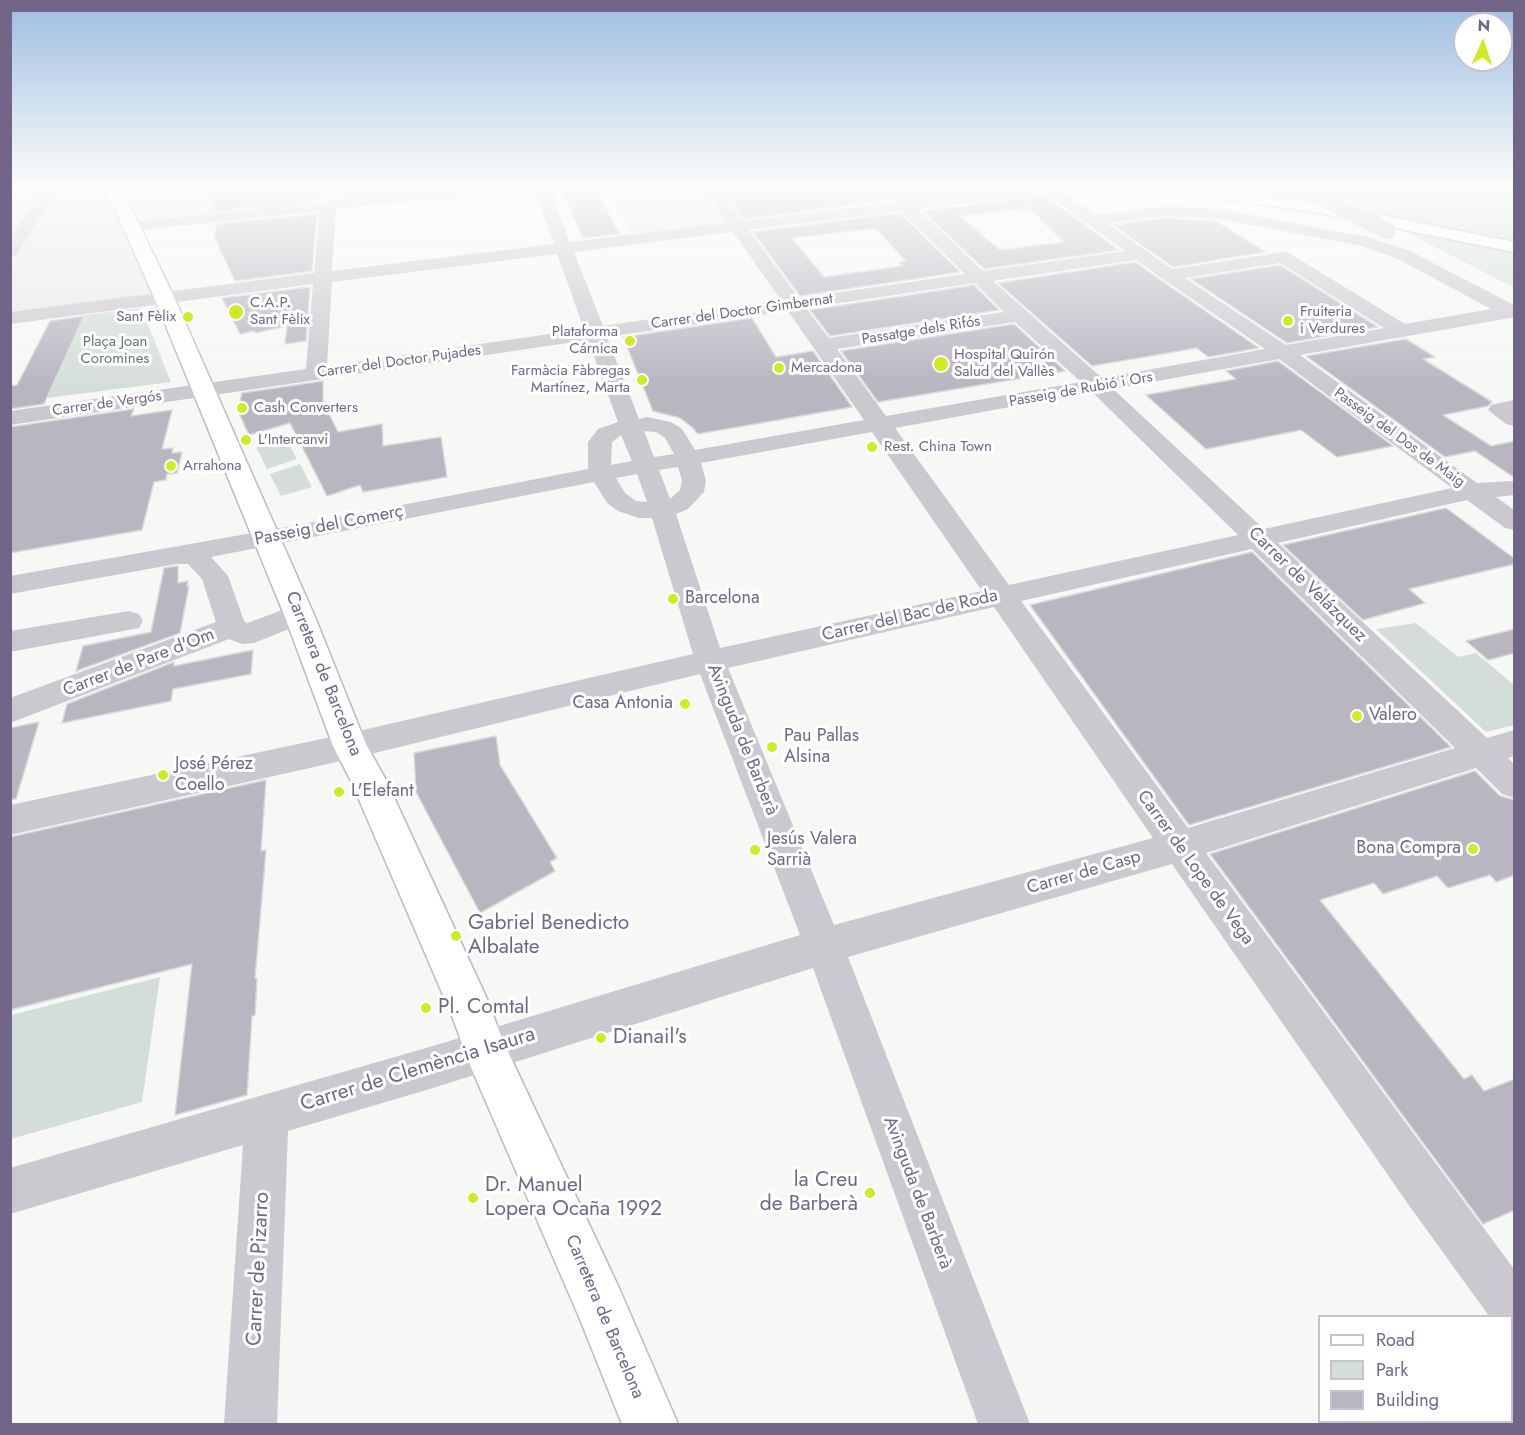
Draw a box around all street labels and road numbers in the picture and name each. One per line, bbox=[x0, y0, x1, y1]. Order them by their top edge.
street label: Carrer del Doctor Gimbernat bbox=[650, 290, 834, 334]
street label: Passatge dels Rifós bbox=[860, 313, 982, 349]
street label: Carrer del Doctor Pujades bbox=[316, 342, 482, 382]
street label: Passeig de Rubió i Ors bbox=[1008, 369, 1154, 411]
street label: Passeig del Dos de Maig bbox=[1330, 384, 1468, 492]
street label: Carrer de Vergós bbox=[51, 387, 163, 421]
street label: Passeig del Comerç bbox=[253, 501, 405, 551]
street label: Carrer de Velázquez bbox=[1243, 523, 1371, 647]
street label: Carrer del Bac de Roda bbox=[820, 585, 1000, 647]
street label: Carretera de Barcelona bbox=[280, 589, 366, 759]
street label: Carrer de Pare d'Om bbox=[60, 624, 218, 702]
street label: Avinguda de Barberà bbox=[702, 661, 782, 819]
street label: Carrer de Lope de Vega bbox=[1132, 787, 1258, 949]
street label: Carrer de Casp bbox=[1025, 846, 1143, 900]
street label: Carrer de Clemència Isaura bbox=[298, 1022, 538, 1118]
street label: Avinguda de Barberà bbox=[878, 1114, 956, 1272]
street label: Carrer de Pizarro bbox=[242, 1191, 276, 1347]
street label: Carretera de Barcelona bbox=[560, 1232, 648, 1402]

